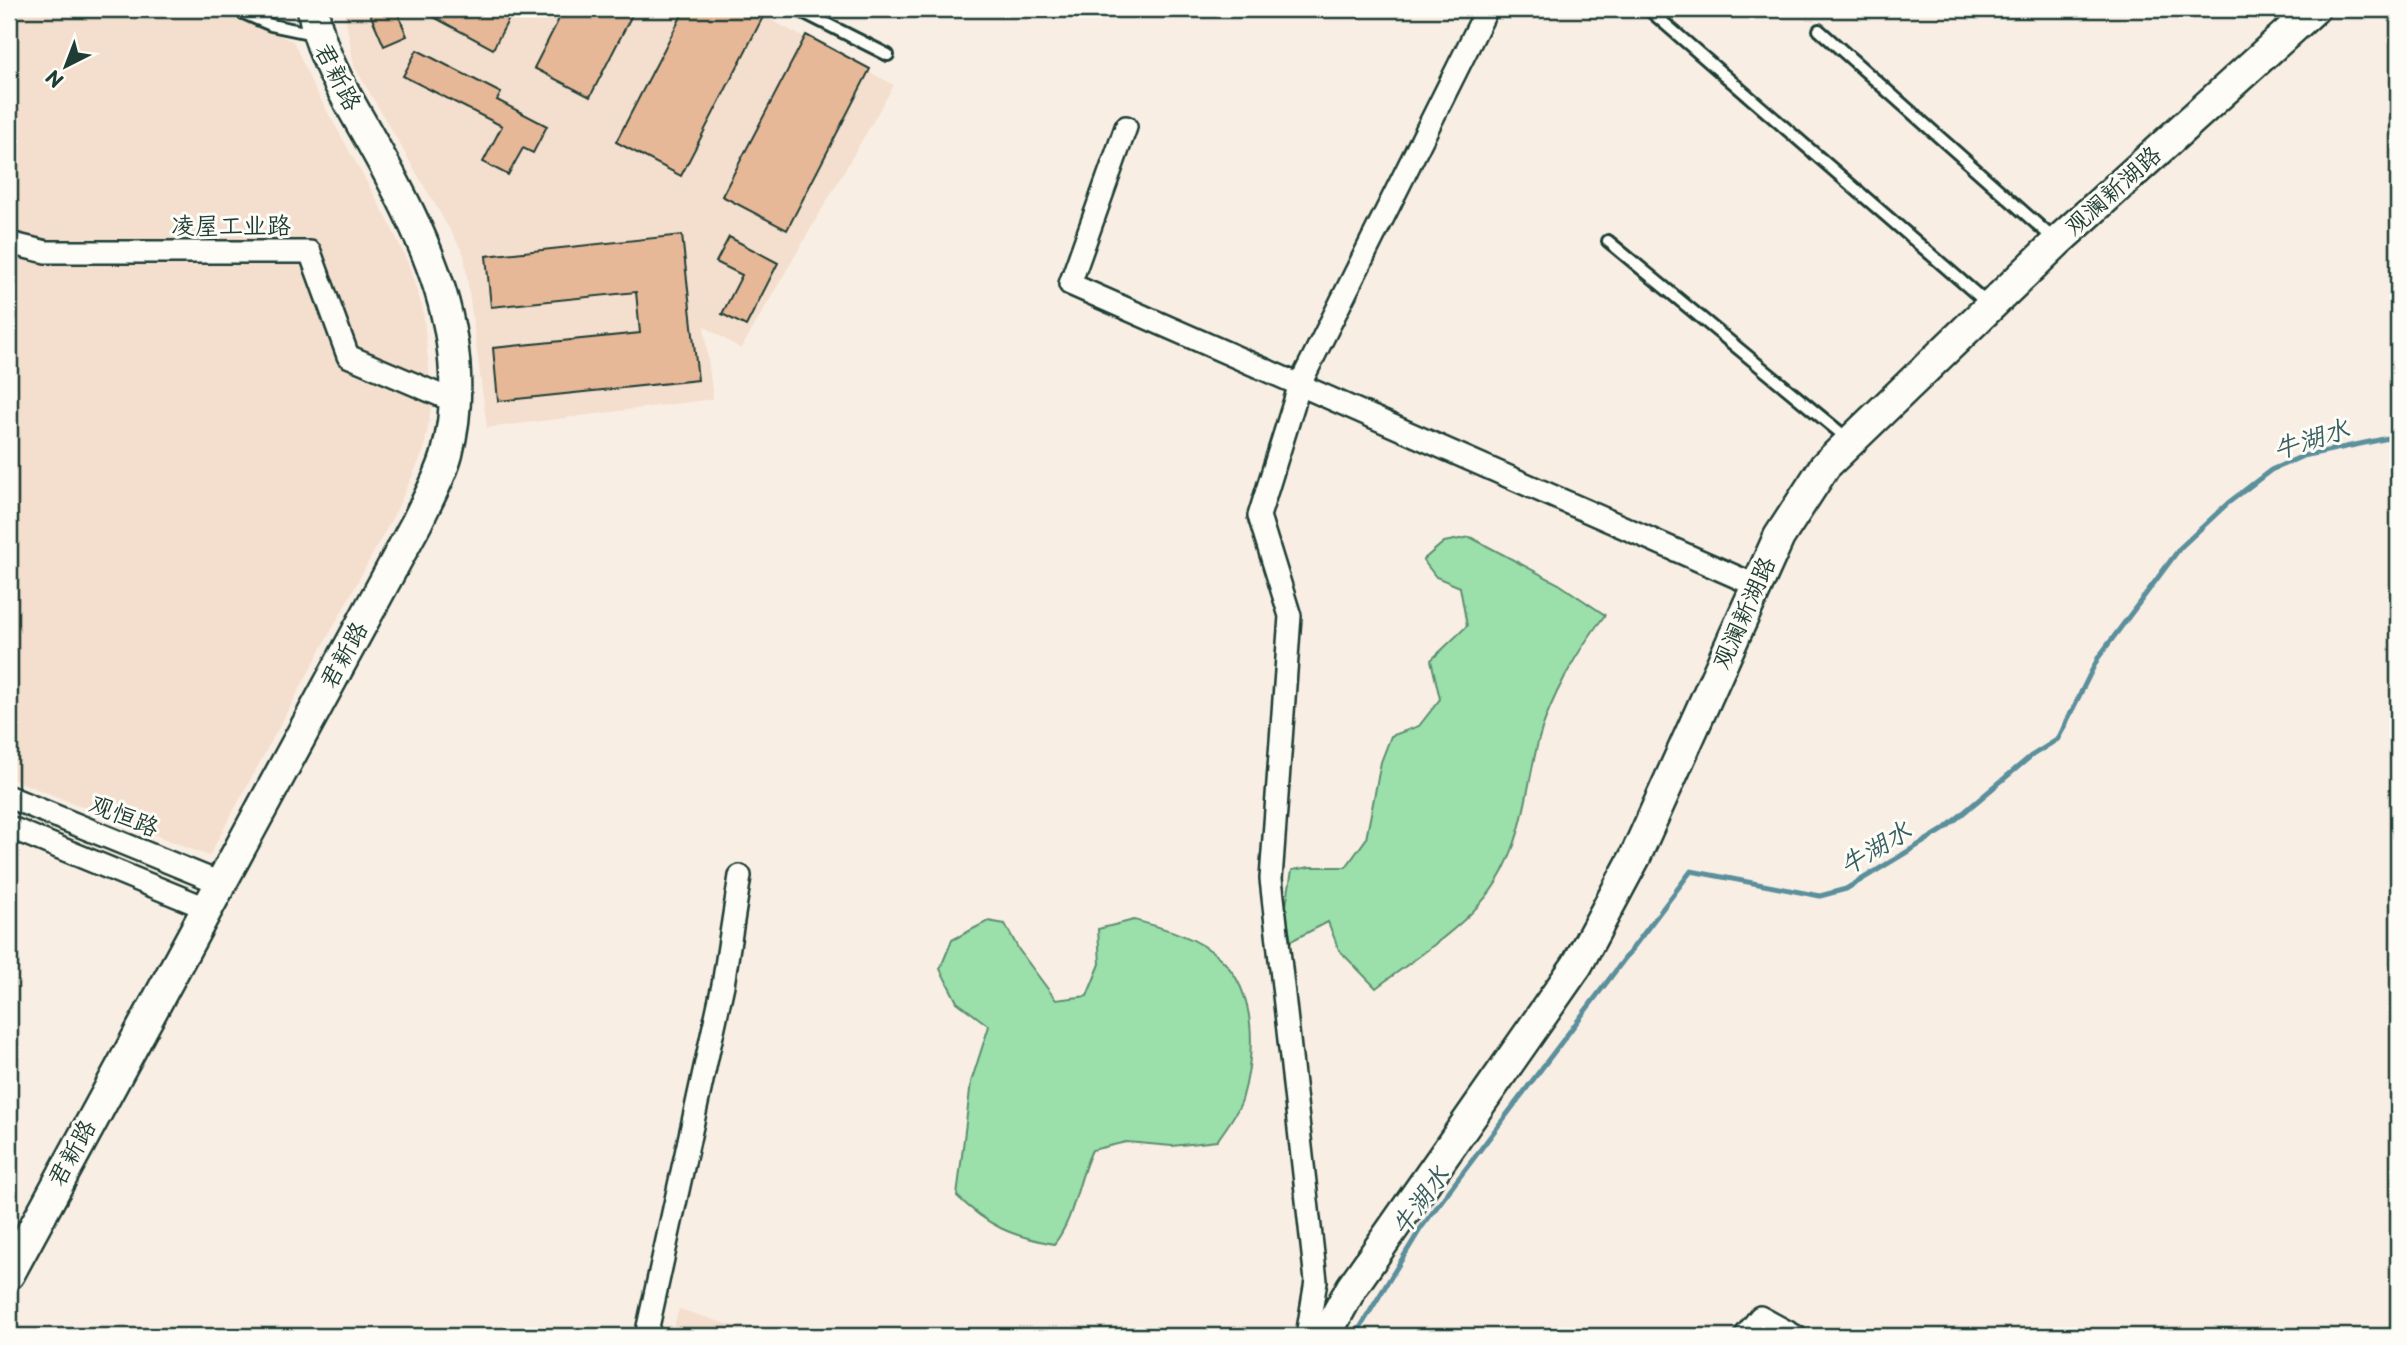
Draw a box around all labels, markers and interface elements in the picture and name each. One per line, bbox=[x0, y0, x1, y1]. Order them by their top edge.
north arrow bbox=[32, 32, 102, 102]
street label: 君新路 bbox=[307, 36, 372, 116]
text: N bbox=[39, 64, 69, 95]
street label: 观澜新湖路 bbox=[2055, 136, 2168, 243]
street label: 凌屋工业路 bbox=[171, 206, 291, 242]
water label: 牛湖水 bbox=[2268, 407, 2355, 468]
street label: 观澜新湖路 bbox=[1701, 550, 1783, 674]
street label: 君新路 bbox=[309, 614, 375, 694]
street label: 观恒路 bbox=[85, 784, 165, 844]
water label: 牛湖水 bbox=[1831, 809, 1919, 884]
street label: 君新路 bbox=[37, 1112, 103, 1192]
water label: 牛湖水 bbox=[1380, 1156, 1458, 1243]

